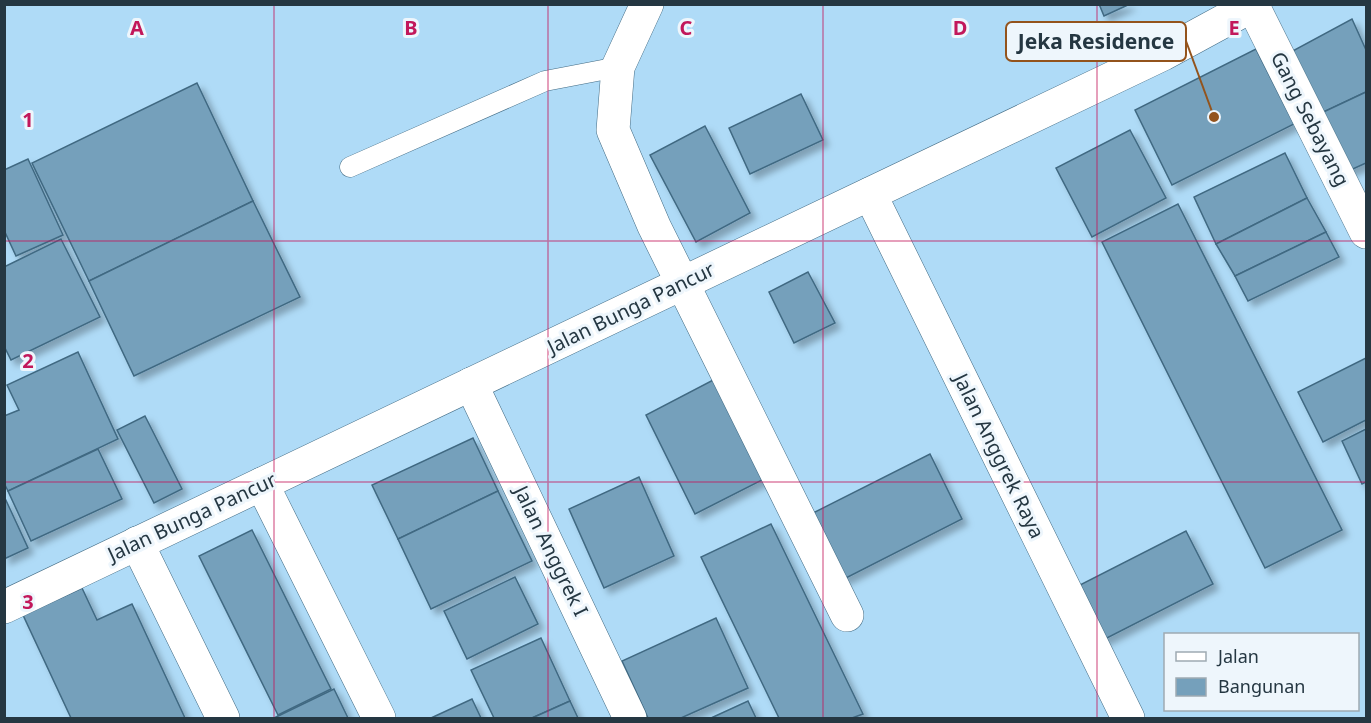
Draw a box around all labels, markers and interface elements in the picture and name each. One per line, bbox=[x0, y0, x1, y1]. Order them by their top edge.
text: A bbox=[130, 14, 144, 41]
text: B bbox=[404, 14, 418, 41]
text: C bbox=[680, 14, 693, 41]
text: D bbox=[953, 14, 967, 41]
text: E bbox=[1228, 14, 1240, 41]
callout: Jeka Residence bbox=[1006, 22, 1186, 61]
text: Jeka Residence bbox=[1016, 27, 1174, 55]
street label: Gang Sebayang bbox=[1265, 47, 1356, 191]
text: 1 bbox=[22, 106, 34, 133]
street label: Jalan Bunga Pancur bbox=[541, 255, 719, 361]
text: 2 bbox=[22, 347, 34, 374]
street label: Jalan Anggrek Raya bbox=[947, 367, 1051, 543]
street label: Jalan Bunga Pancur bbox=[101, 466, 280, 568]
street label: Jalan Anggrek I bbox=[507, 479, 595, 621]
text: 3 bbox=[22, 588, 34, 615]
legend bbox=[1164, 633, 1359, 711]
text: Jalan bbox=[1216, 644, 1259, 668]
text: Bangunan bbox=[1218, 674, 1305, 698]

